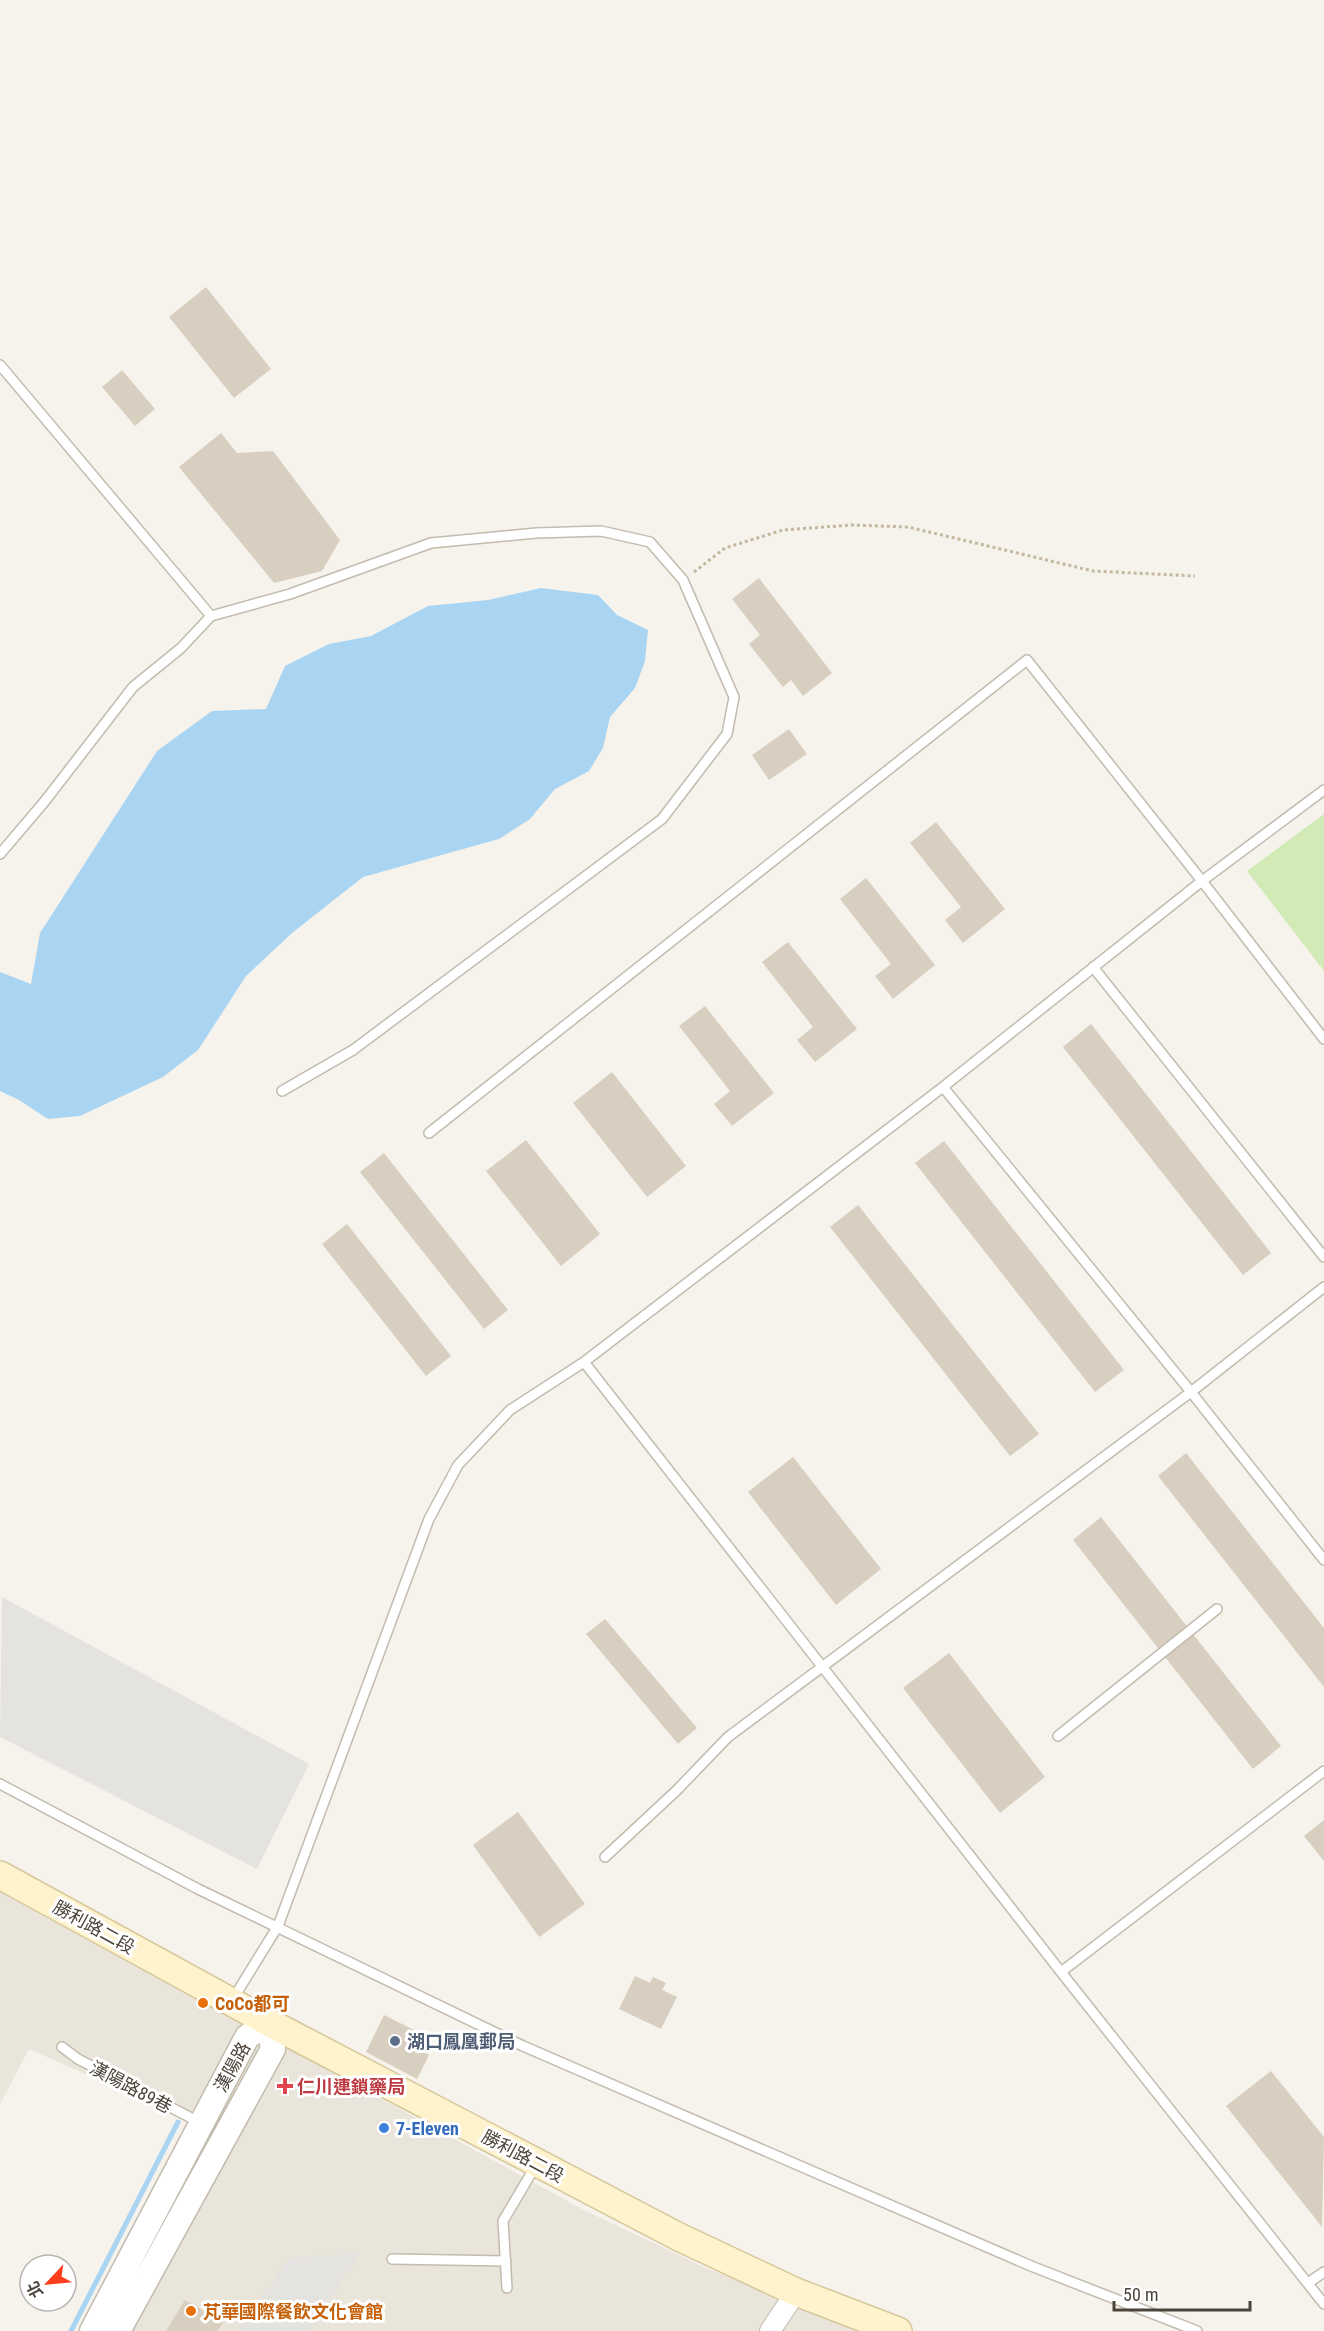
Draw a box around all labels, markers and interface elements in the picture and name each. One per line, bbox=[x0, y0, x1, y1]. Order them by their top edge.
street label: 勝利路二段 bbox=[50, 1896, 138, 1958]
place label: CoCo都可 bbox=[215, 1993, 289, 2014]
marker: CoCo都可 bbox=[196, 1996, 210, 2010]
place label: 湖口鳳凰郵局 bbox=[407, 2031, 515, 2052]
marker: 湖口鳳凰郵局 bbox=[388, 2034, 402, 2048]
street label: 漢陽路 bbox=[210, 2038, 254, 2096]
street label: 漢陽路89巷 bbox=[86, 2057, 176, 2117]
place label: 仁川連鎖藥局 bbox=[297, 2076, 405, 2097]
marker: 仁川連鎖藥局 bbox=[278, 2079, 292, 2093]
place label: 7-Eleven bbox=[396, 2118, 459, 2139]
marker: 7-Eleven bbox=[377, 2121, 391, 2135]
street label: 勝利路二段 bbox=[478, 2126, 568, 2186]
north arrow bbox=[18, 2253, 78, 2313]
scale bar bbox=[1114, 2274, 1250, 2312]
text: 北 bbox=[23, 2278, 47, 2301]
text: 50 m bbox=[1123, 2284, 1158, 2305]
place label: 芃華國際餐飲文化會館 bbox=[203, 2301, 383, 2322]
marker: 芃華國際餐飲文化會館 bbox=[184, 2304, 198, 2318]

